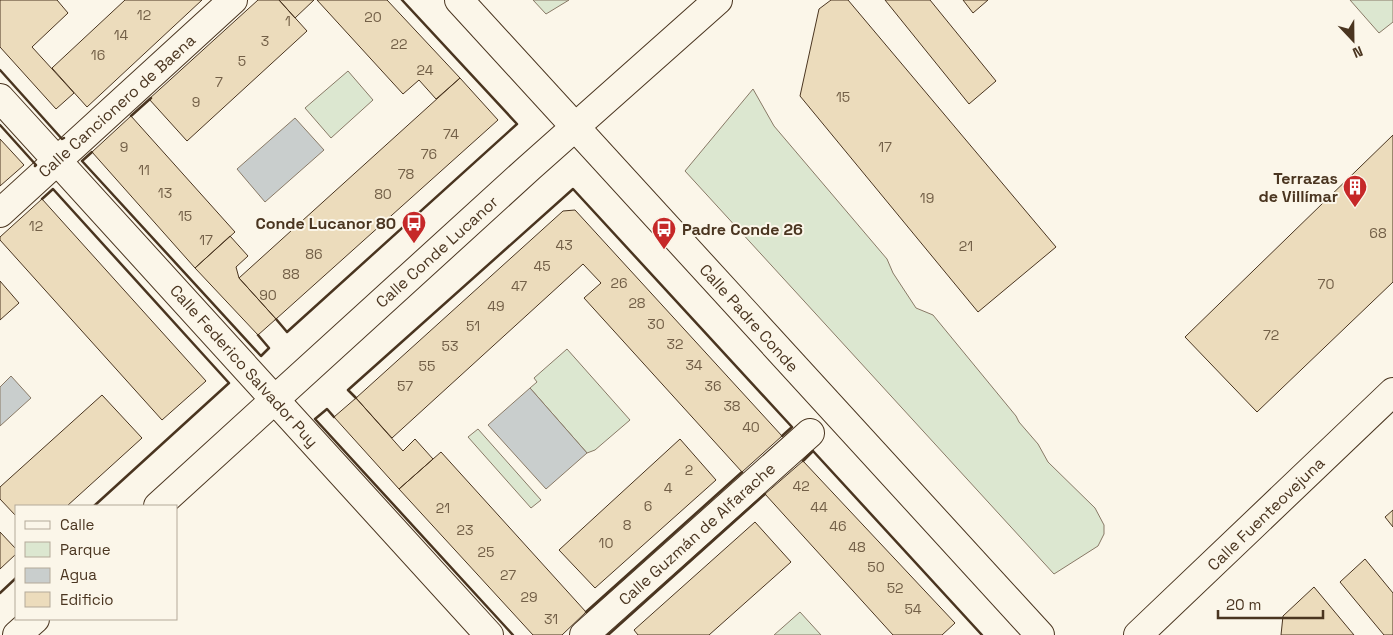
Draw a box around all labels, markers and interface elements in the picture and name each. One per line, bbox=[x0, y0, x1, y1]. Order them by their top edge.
house number: 12 bbox=[137, 6, 151, 24]
house number: 20 bbox=[364, 8, 382, 26]
house number: 1 bbox=[285, 12, 291, 30]
north arrow bbox=[1328, 15, 1378, 65]
house number: 14 bbox=[114, 26, 129, 44]
street label: Calle Cancionero de Baena bbox=[34, 30, 200, 182]
house number: 3 bbox=[261, 32, 269, 50]
house number: 22 bbox=[391, 35, 407, 53]
text: N bbox=[1350, 42, 1366, 62]
house number: 16 bbox=[91, 46, 105, 64]
house number: 5 bbox=[238, 52, 246, 70]
house number: 24 bbox=[417, 61, 434, 79]
house number: 7 bbox=[215, 73, 223, 91]
house number: 15 bbox=[836, 88, 850, 106]
house number: 9 bbox=[192, 93, 200, 111]
house number: 74 bbox=[443, 125, 459, 143]
house number: 9 bbox=[120, 138, 128, 156]
house number: 17 bbox=[878, 138, 892, 156]
house number: 76 bbox=[421, 145, 437, 163]
house number: 11 bbox=[138, 161, 150, 179]
house number: 78 bbox=[398, 165, 415, 183]
place label: Terrazas de Villímar bbox=[1259, 168, 1338, 207]
building icon: Terrazas de Villímar bbox=[1342, 174, 1368, 208]
house number: 13 bbox=[158, 184, 172, 202]
house number: 80 bbox=[374, 185, 392, 203]
house number: 19 bbox=[920, 189, 934, 207]
street label: Calle Conde Lucanor bbox=[371, 191, 503, 313]
house number: 15 bbox=[178, 207, 192, 225]
bus stop icon: Conde Lucanor 80 bbox=[401, 210, 427, 244]
place label: Conde Lucanor 80 bbox=[255, 213, 396, 234]
bus stop icon: Padre Conde 26 bbox=[651, 216, 677, 250]
house number: 12 bbox=[29, 217, 43, 235]
place label: Padre Conde 26 bbox=[682, 219, 803, 240]
house number: 68 bbox=[1369, 224, 1387, 242]
house number: 17 bbox=[199, 231, 213, 249]
house number: 43 bbox=[555, 236, 573, 254]
house number: 21 bbox=[959, 237, 973, 255]
house number: 86 bbox=[305, 245, 323, 263]
house number: 45 bbox=[533, 257, 551, 275]
street label: Calle Padre Conde bbox=[695, 259, 803, 377]
house number: 88 bbox=[282, 265, 300, 283]
house number: 26 bbox=[610, 274, 628, 292]
house number: 70 bbox=[1318, 275, 1334, 293]
house number: 47 bbox=[511, 277, 527, 295]
street label: Calle Federico Salvador Puy bbox=[165, 280, 323, 452]
house number: 90 bbox=[259, 286, 277, 304]
house number: 28 bbox=[628, 294, 646, 312]
house number: 49 bbox=[487, 297, 505, 315]
house number: 30 bbox=[647, 315, 665, 333]
house number: 51 bbox=[466, 317, 480, 335]
house number: 72 bbox=[1263, 326, 1279, 344]
house number: 32 bbox=[667, 335, 683, 353]
house number: 53 bbox=[442, 337, 458, 355]
house number: 34 bbox=[685, 356, 703, 374]
house number: 55 bbox=[419, 357, 435, 375]
house number: 57 bbox=[397, 377, 413, 395]
house number: 36 bbox=[704, 377, 722, 395]
house number: 38 bbox=[723, 397, 741, 415]
house number: 40 bbox=[742, 418, 760, 436]
street label: Calle Fuenteovejuna bbox=[1203, 453, 1329, 575]
street label: Calle Guzmán de Alfarache bbox=[614, 458, 780, 610]
house number: 2 bbox=[685, 461, 693, 479]
house number: 42 bbox=[792, 477, 810, 495]
house number: 4 bbox=[664, 479, 673, 497]
house number: 6 bbox=[644, 497, 652, 515]
house number: 44 bbox=[810, 498, 828, 516]
house number: 21 bbox=[436, 499, 450, 517]
legend bbox=[15, 505, 178, 620]
text: Calle bbox=[60, 515, 95, 534]
house number: 8 bbox=[623, 516, 632, 534]
house number: 46 bbox=[829, 517, 847, 535]
house number: 23 bbox=[457, 521, 473, 539]
house number: 10 bbox=[599, 534, 613, 552]
house number: 48 bbox=[848, 538, 866, 556]
text: Parque bbox=[60, 540, 111, 559]
house number: 25 bbox=[478, 543, 494, 561]
house number: 50 bbox=[867, 558, 885, 576]
text: Agua bbox=[60, 565, 97, 584]
house number: 27 bbox=[500, 566, 516, 584]
house number: 52 bbox=[887, 579, 903, 597]
house number: 29 bbox=[521, 588, 537, 606]
scale bar bbox=[1218, 588, 1323, 620]
text: Edificio bbox=[60, 590, 114, 609]
text: 20 m bbox=[1226, 595, 1261, 614]
house number: 54 bbox=[904, 600, 922, 618]
house number: 31 bbox=[544, 610, 558, 628]

